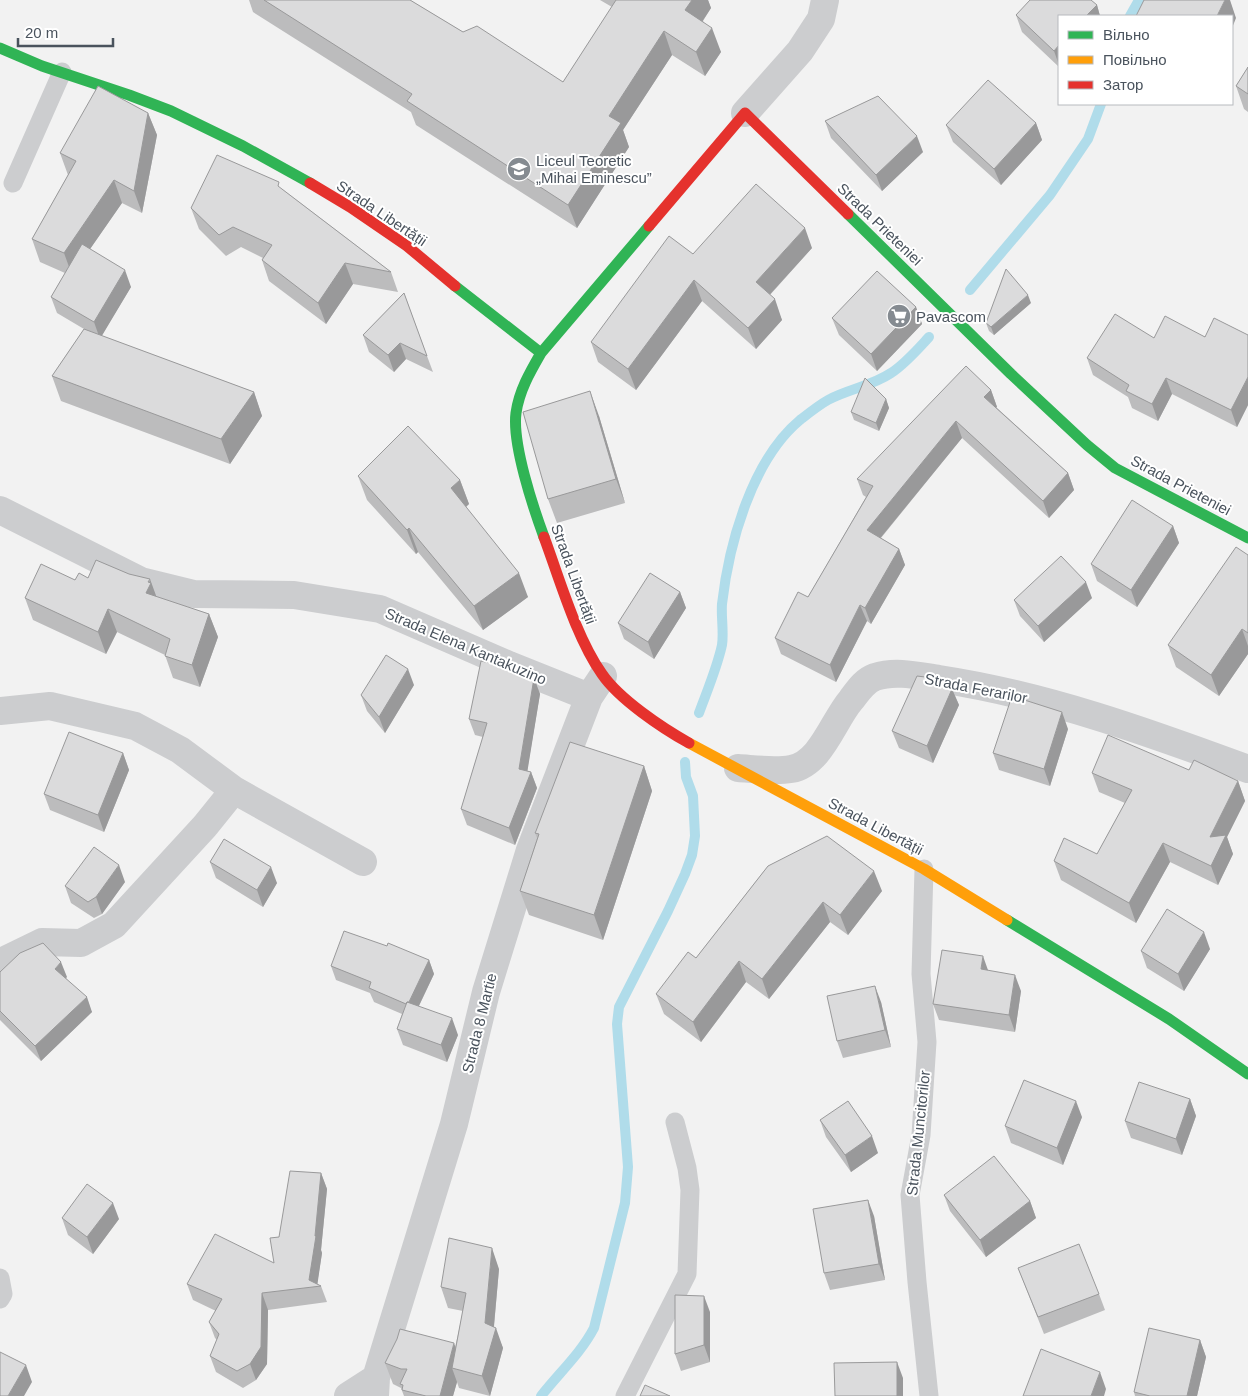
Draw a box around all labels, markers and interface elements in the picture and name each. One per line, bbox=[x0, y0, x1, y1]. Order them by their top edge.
scale bar bbox=[18, 15, 112, 47]
legend bbox=[1058, 15, 1233, 105]
text: 20 m bbox=[25, 24, 58, 41]
text: Вільно bbox=[1103, 26, 1150, 43]
text: Повільно bbox=[1103, 51, 1167, 68]
text: Затор bbox=[1103, 76, 1143, 93]
place label: Liceul Teoretic „Mihai Eminescu” bbox=[536, 152, 652, 186]
school or university icon: Liceul Teoretic „Mihai Eminescu” bbox=[506, 156, 532, 182]
street label: Strada Libertății bbox=[334, 177, 430, 249]
street label: Strada Prieteniei bbox=[834, 179, 926, 269]
supermarket icon: Pavascom bbox=[886, 303, 912, 329]
place label: Pavascom bbox=[916, 308, 986, 325]
street label: Strada Prieteniei bbox=[1128, 451, 1234, 519]
street label: Strada Libertății bbox=[548, 522, 600, 626]
street label: Strada Elena Kantakuzino bbox=[383, 604, 549, 688]
street label: Strada Ferarilor bbox=[923, 670, 1029, 706]
street label: Strada Libertății bbox=[826, 794, 926, 858]
street label: Strada 8 Martie bbox=[458, 971, 500, 1075]
street label: Strada Muncitorilor bbox=[903, 1070, 933, 1196]

